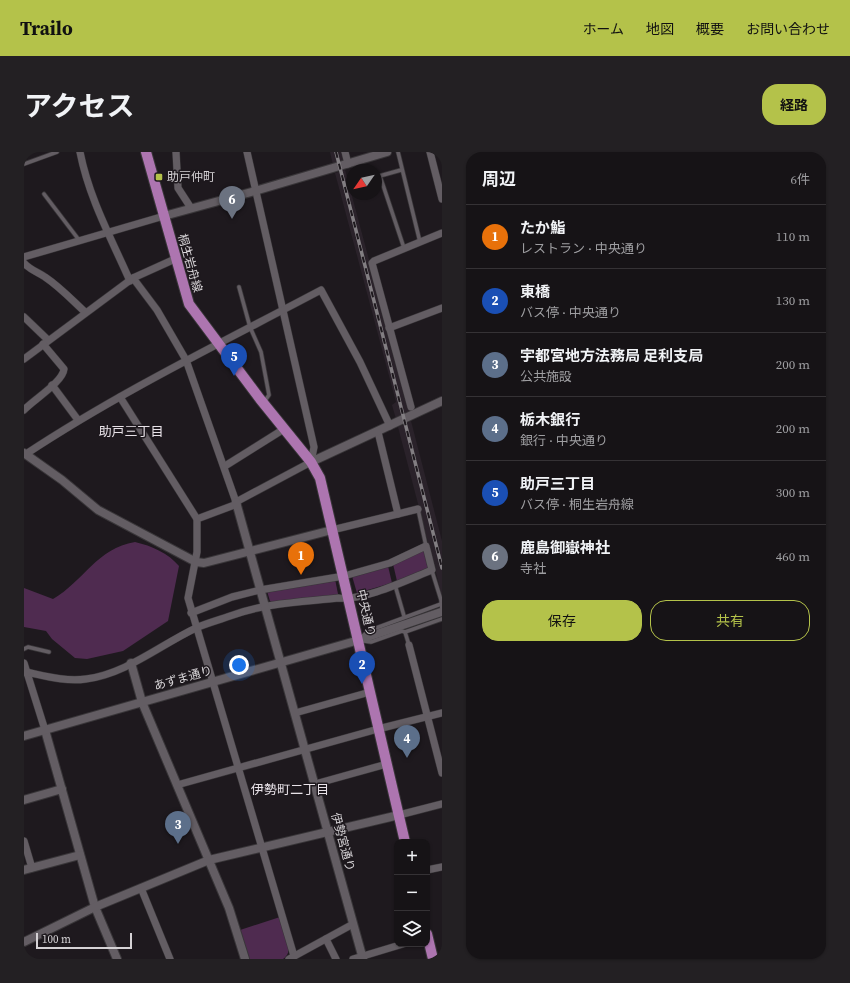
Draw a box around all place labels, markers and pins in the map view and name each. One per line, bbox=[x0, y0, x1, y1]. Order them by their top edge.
place label: 助戸仲町 bbox=[167, 169, 215, 185]
marker: 助戸仲町 bbox=[154, 172, 164, 182]
pin: 6 bbox=[219, 186, 245, 219]
pin: 5 bbox=[221, 343, 247, 376]
pin: 1 bbox=[288, 542, 314, 575]
pin: 2 bbox=[349, 651, 375, 684]
pin: 4 bbox=[394, 725, 420, 758]
pin: 3 bbox=[165, 811, 191, 844]

